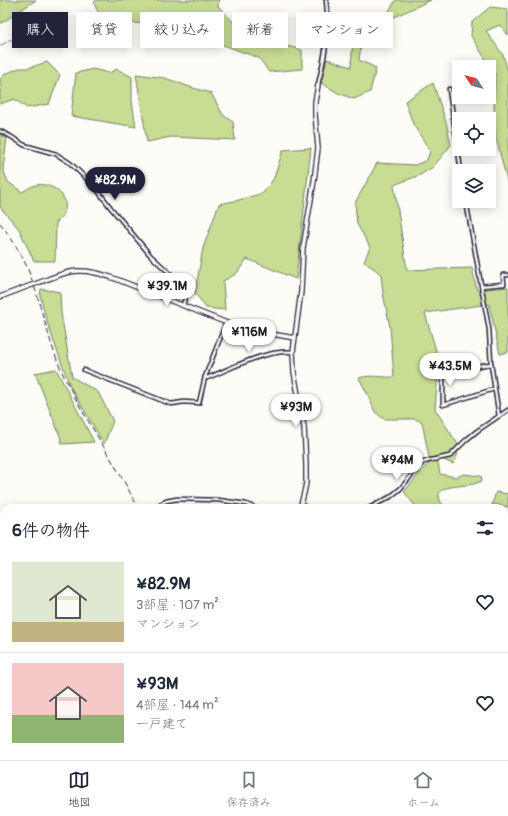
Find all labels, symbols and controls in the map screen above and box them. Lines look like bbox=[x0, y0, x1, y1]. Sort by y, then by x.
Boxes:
chip: 購入 bbox=[12, 12, 68, 48]
chip: 賃貸 bbox=[76, 12, 132, 48]
chip: 絞り込み bbox=[140, 12, 224, 48]
chip: 新着 bbox=[232, 12, 288, 48]
chip: マンション bbox=[296, 12, 393, 48]
north arrow bbox=[452, 60, 496, 104]
map controls bbox=[452, 60, 496, 208]
button: locate bbox=[452, 112, 496, 156]
button: layers bbox=[452, 164, 496, 208]
pin: ¥82.9M bbox=[82, 167, 148, 201]
text: ¥82.9M bbox=[94, 172, 136, 188]
pin: ¥39.1M bbox=[134, 273, 200, 307]
text: ¥39.1M bbox=[147, 278, 187, 294]
pin: ¥116M bbox=[221, 319, 277, 353]
text: ¥116M bbox=[231, 324, 267, 340]
pin: ¥43.5M bbox=[417, 353, 483, 387]
text: ¥43.5M bbox=[428, 358, 472, 374]
pin: ¥93M bbox=[272, 394, 320, 428]
text: ¥93M bbox=[280, 399, 312, 415]
pin: ¥94M bbox=[373, 447, 421, 481]
text: ¥94M bbox=[381, 452, 413, 468]
icon: filters bbox=[474, 517, 496, 539]
text: 6件の物件 bbox=[12, 520, 90, 541]
text: ¥82.9M bbox=[136, 573, 191, 594]
icon: home bbox=[44, 578, 92, 626]
icon: heart bbox=[474, 591, 496, 613]
text: 3部屋 · 107 m² bbox=[136, 597, 219, 613]
text: マンション bbox=[136, 616, 200, 632]
text: ¥93M bbox=[136, 673, 178, 694]
icon: home bbox=[44, 679, 92, 727]
icon: heart bbox=[474, 692, 496, 714]
text: 4部屋 · 144 m² bbox=[136, 697, 218, 713]
text: 一戸建て bbox=[136, 716, 188, 732]
tab: 地図 bbox=[68, 769, 90, 809]
tab: 保存済み bbox=[227, 769, 271, 809]
tab: ホーム bbox=[407, 769, 440, 809]

